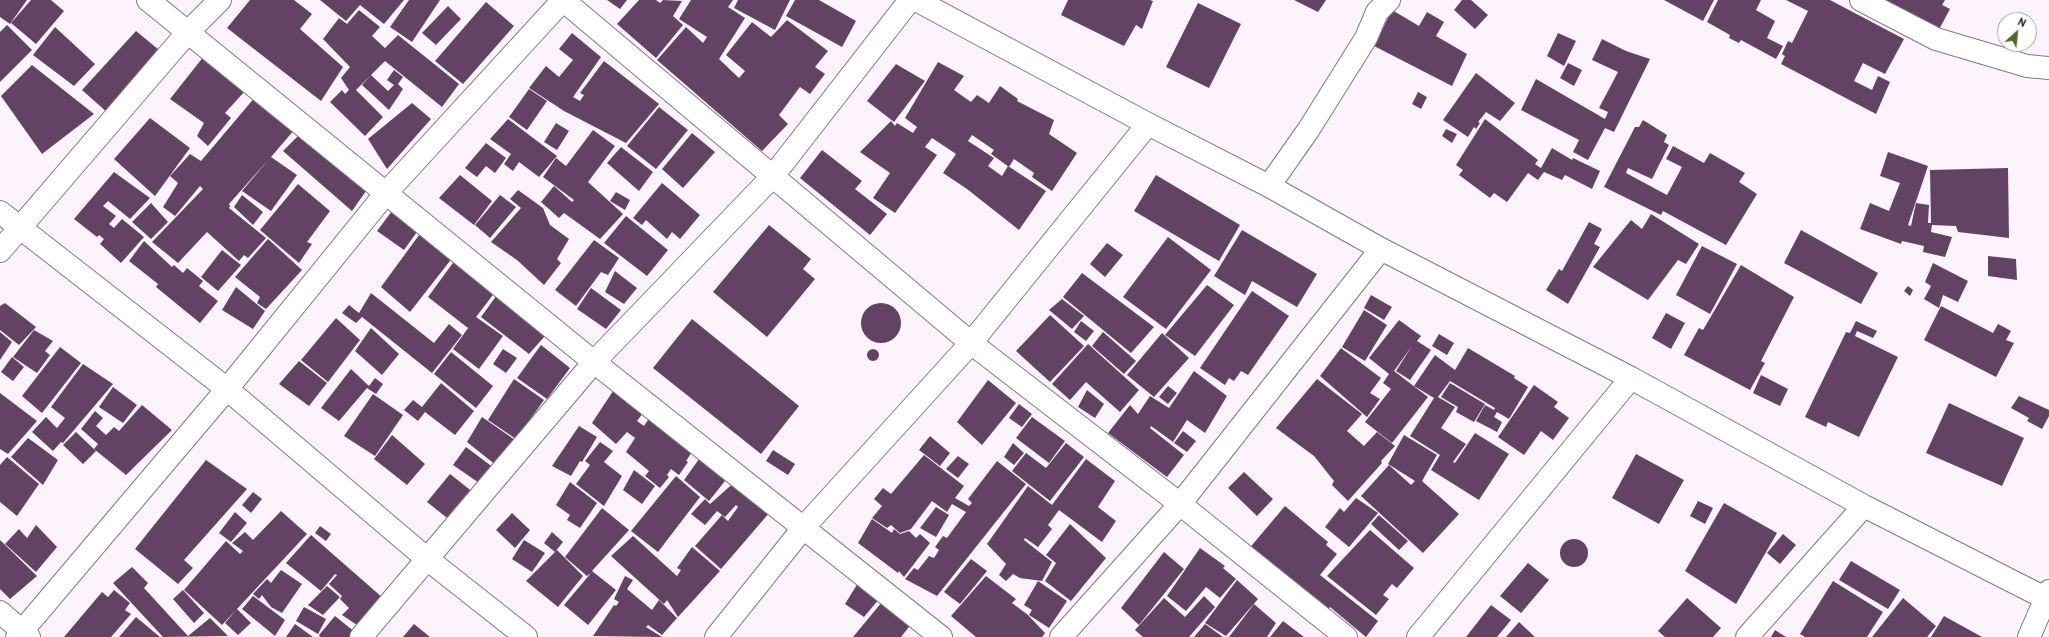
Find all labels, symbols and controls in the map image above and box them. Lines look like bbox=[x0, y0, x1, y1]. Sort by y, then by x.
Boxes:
north arrow bbox=[1997, 12, 2037, 52]
text: N bbox=[2016, 14, 2028, 30]

